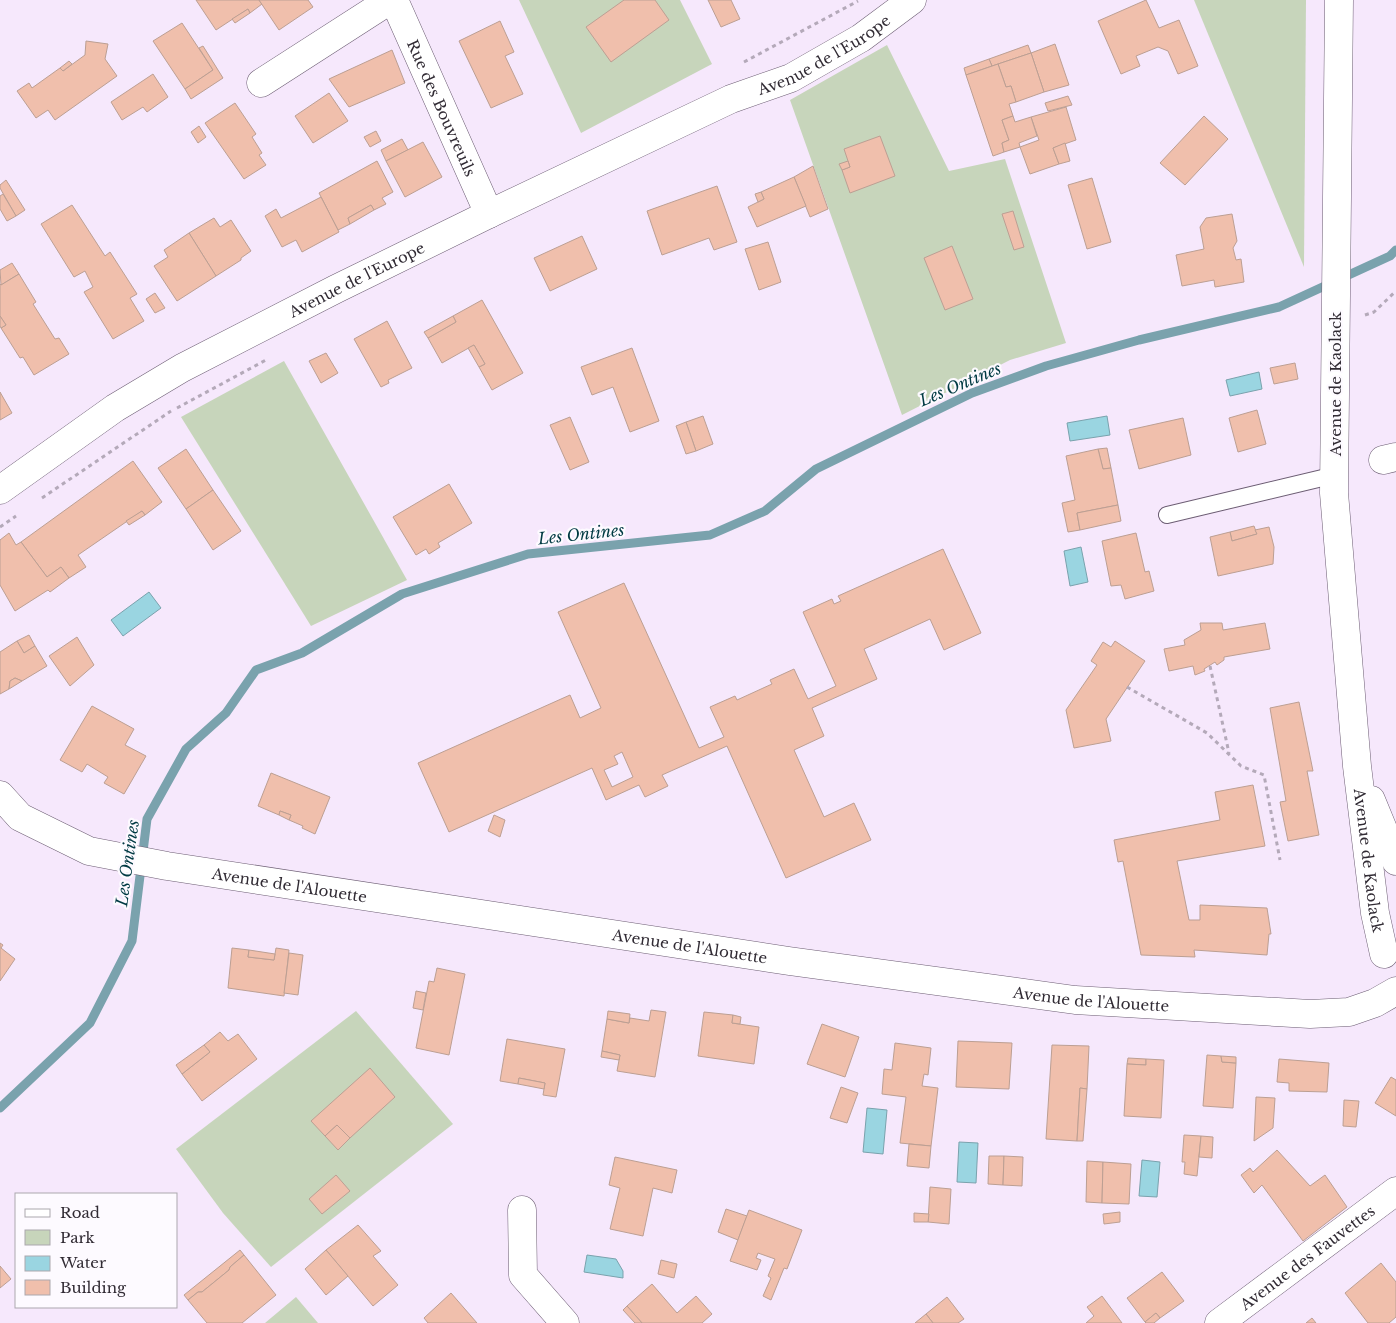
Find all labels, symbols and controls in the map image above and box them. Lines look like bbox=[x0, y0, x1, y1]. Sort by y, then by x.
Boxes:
street label: Avenue de l'Europe bbox=[754, 10, 894, 99]
street label: Rue des Bouvreuils bbox=[403, 36, 481, 179]
street label: Avenue de l'Europe bbox=[285, 238, 428, 322]
street label: Avenue de Kaolack bbox=[1326, 311, 1345, 457]
water label: Les Ontines bbox=[915, 358, 1004, 411]
water label: Les Ontines bbox=[536, 520, 625, 549]
street label: Avenue de Kaolack bbox=[1350, 786, 1389, 935]
water label: Les Ontines bbox=[111, 819, 143, 908]
street label: Avenue de l'Alouette bbox=[210, 863, 368, 906]
street label: Avenue de l'Alouette bbox=[610, 924, 769, 967]
street label: Avenue de l'Alouette bbox=[1011, 982, 1170, 1015]
legend bbox=[15, 1193, 178, 1308]
street label: Avenue des Fauvettes bbox=[1235, 1201, 1379, 1314]
text: Road bbox=[60, 1203, 100, 1222]
text: Park bbox=[60, 1228, 96, 1247]
text: Water bbox=[59, 1253, 107, 1272]
text: Building bbox=[60, 1278, 127, 1297]

